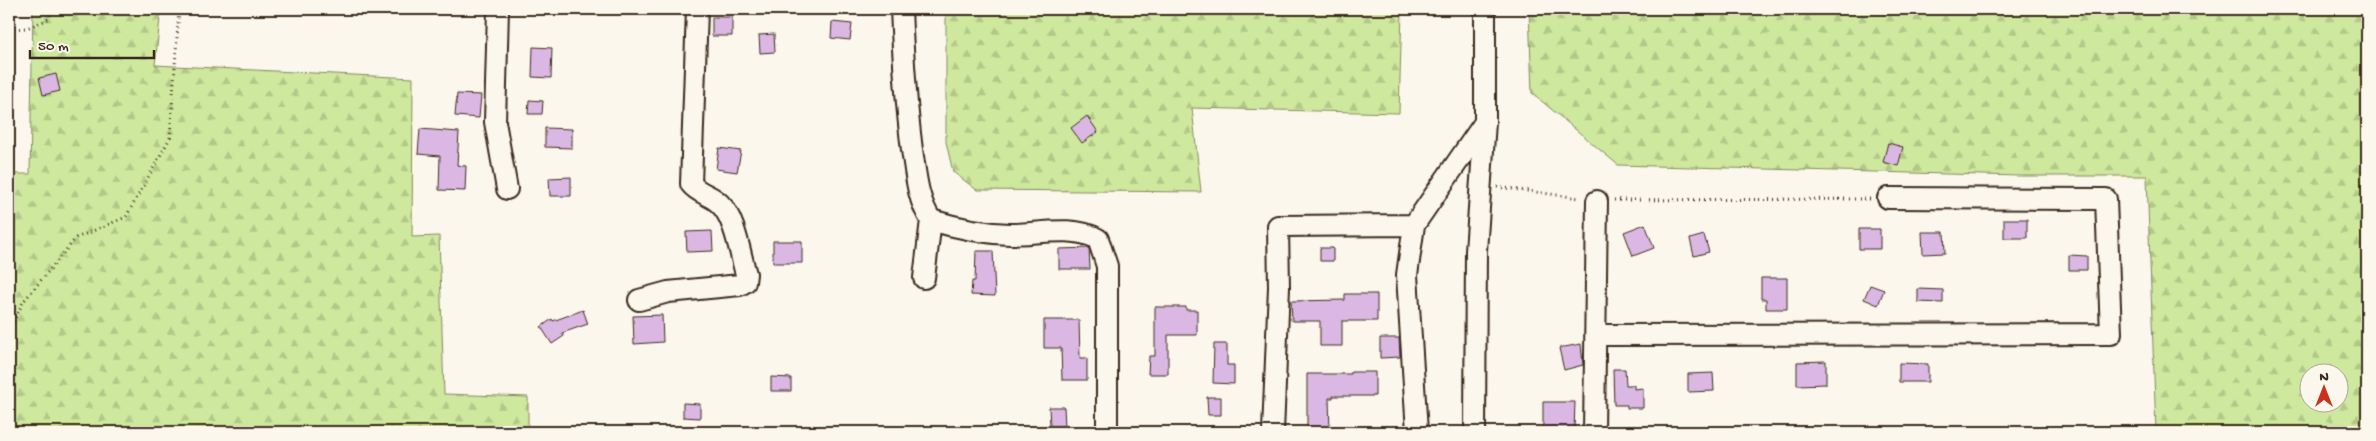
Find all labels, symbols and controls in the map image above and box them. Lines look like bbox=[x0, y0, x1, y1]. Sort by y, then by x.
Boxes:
scale bar bbox=[30, 28, 154, 60]
text: 50 m bbox=[38, 38, 69, 56]
north arrow bbox=[2298, 364, 2348, 414]
text: N bbox=[2319, 369, 2329, 386]

